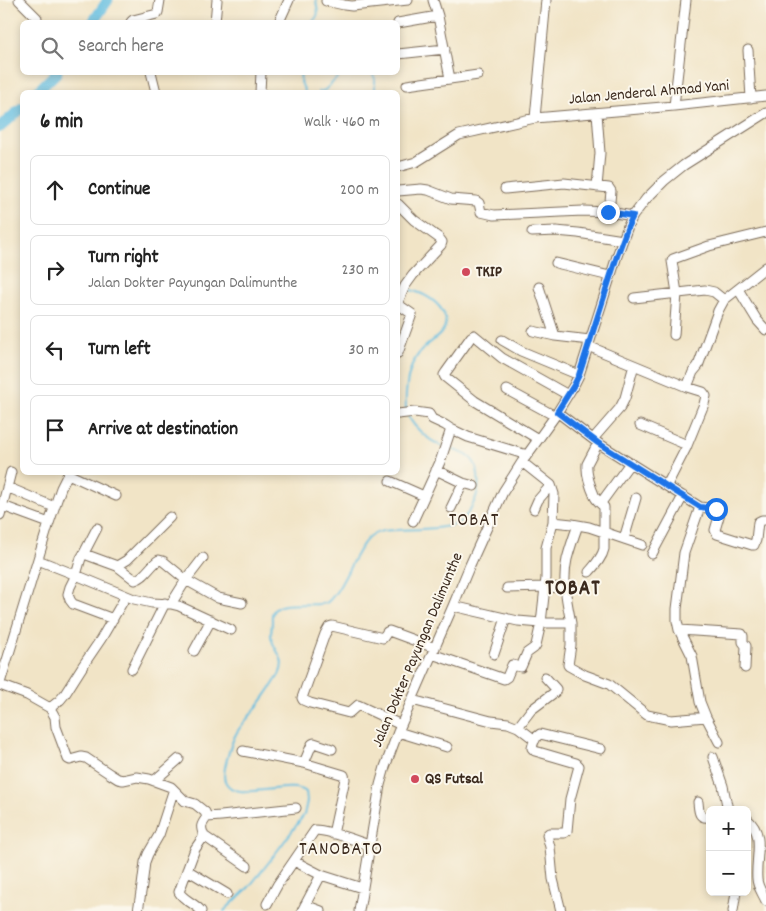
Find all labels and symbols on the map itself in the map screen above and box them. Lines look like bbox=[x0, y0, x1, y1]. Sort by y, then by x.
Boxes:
street label: Jalan Jenderal Ahmad Yani bbox=[568, 75, 730, 111]
route end bbox=[597, 201, 620, 224]
place label: TKIP bbox=[476, 261, 503, 284]
marker: TKIP bbox=[460, 266, 472, 278]
route start bbox=[705, 498, 728, 521]
district label: TOBAT bbox=[449, 508, 499, 535]
street label: Jalan Dokter Payungan Dalimunthe bbox=[367, 549, 469, 751]
district label: TOBAT bbox=[545, 575, 601, 605]
place label: QS Futsal bbox=[425, 768, 483, 791]
marker: QS Futsal bbox=[409, 773, 421, 785]
district label: TANOBATO bbox=[299, 837, 383, 864]

